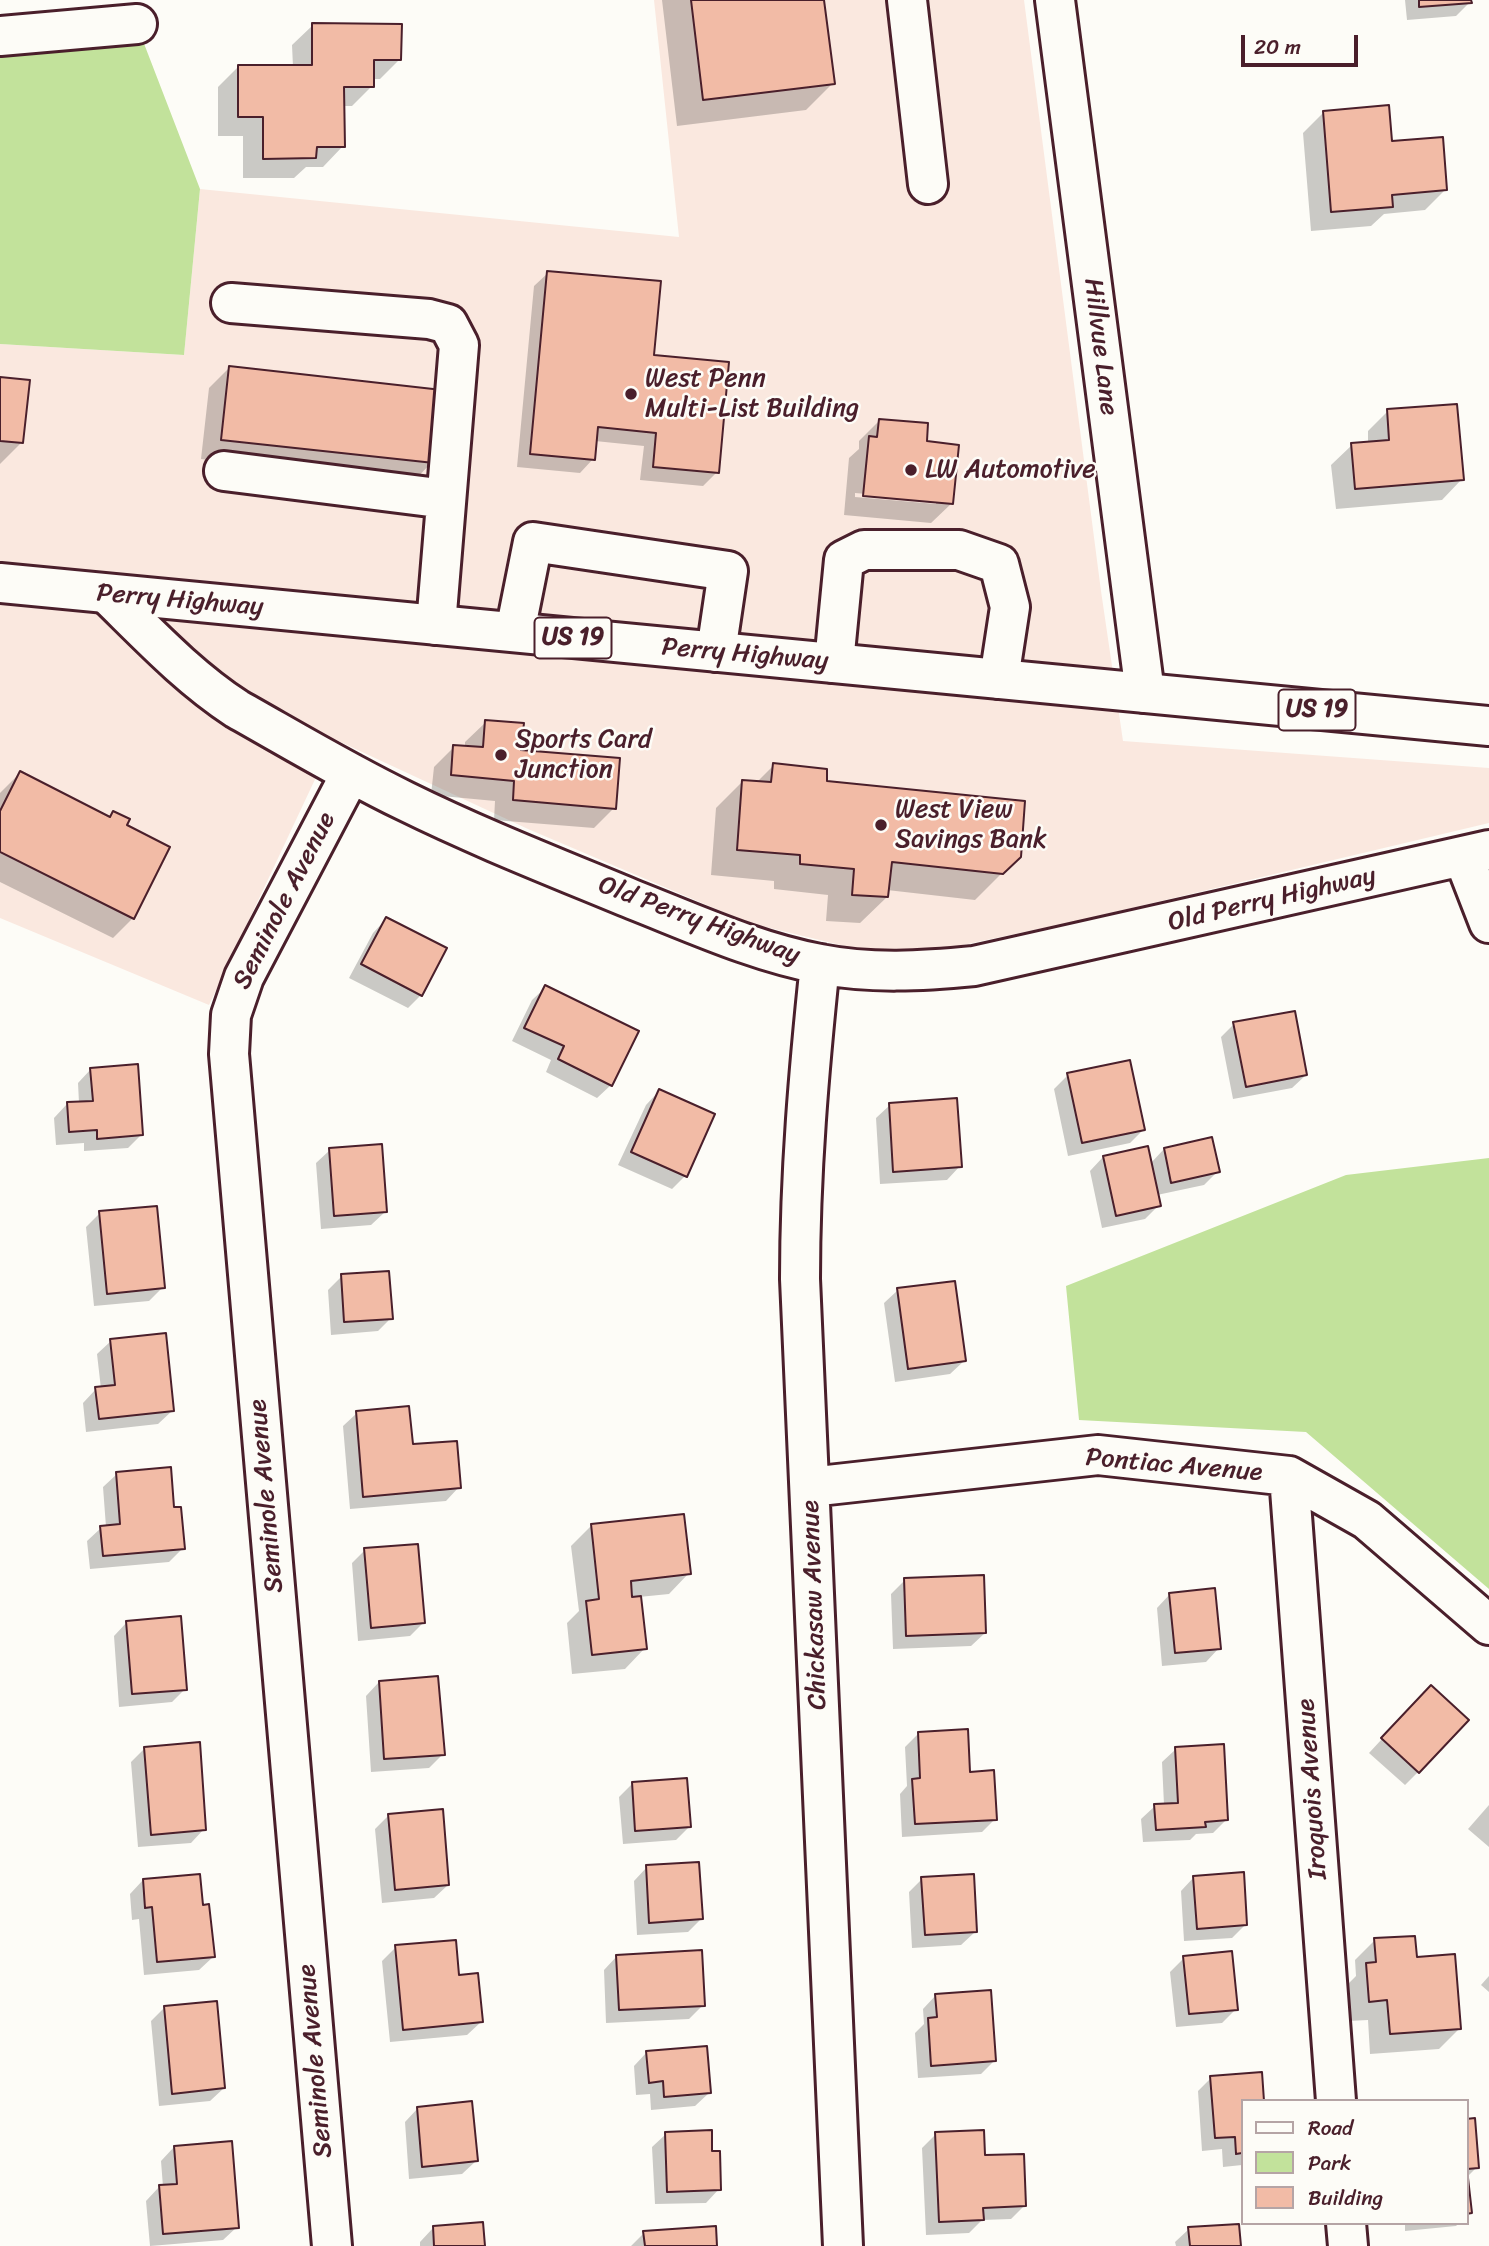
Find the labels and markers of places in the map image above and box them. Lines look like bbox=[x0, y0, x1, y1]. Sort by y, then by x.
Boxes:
place label: West Penn Multi-List Building bbox=[645, 363, 859, 424]
marker: West Penn Multi-List Building bbox=[623, 386, 639, 402]
place label: LW Automotive bbox=[925, 454, 1096, 486]
marker: LW Automotive bbox=[903, 462, 919, 478]
place label: Sports Card Junction bbox=[515, 724, 652, 786]
marker: Sports Card Junction bbox=[493, 747, 509, 763]
place label: West View Savings Bank bbox=[895, 794, 1047, 856]
marker: West View Savings Bank bbox=[873, 817, 889, 833]

